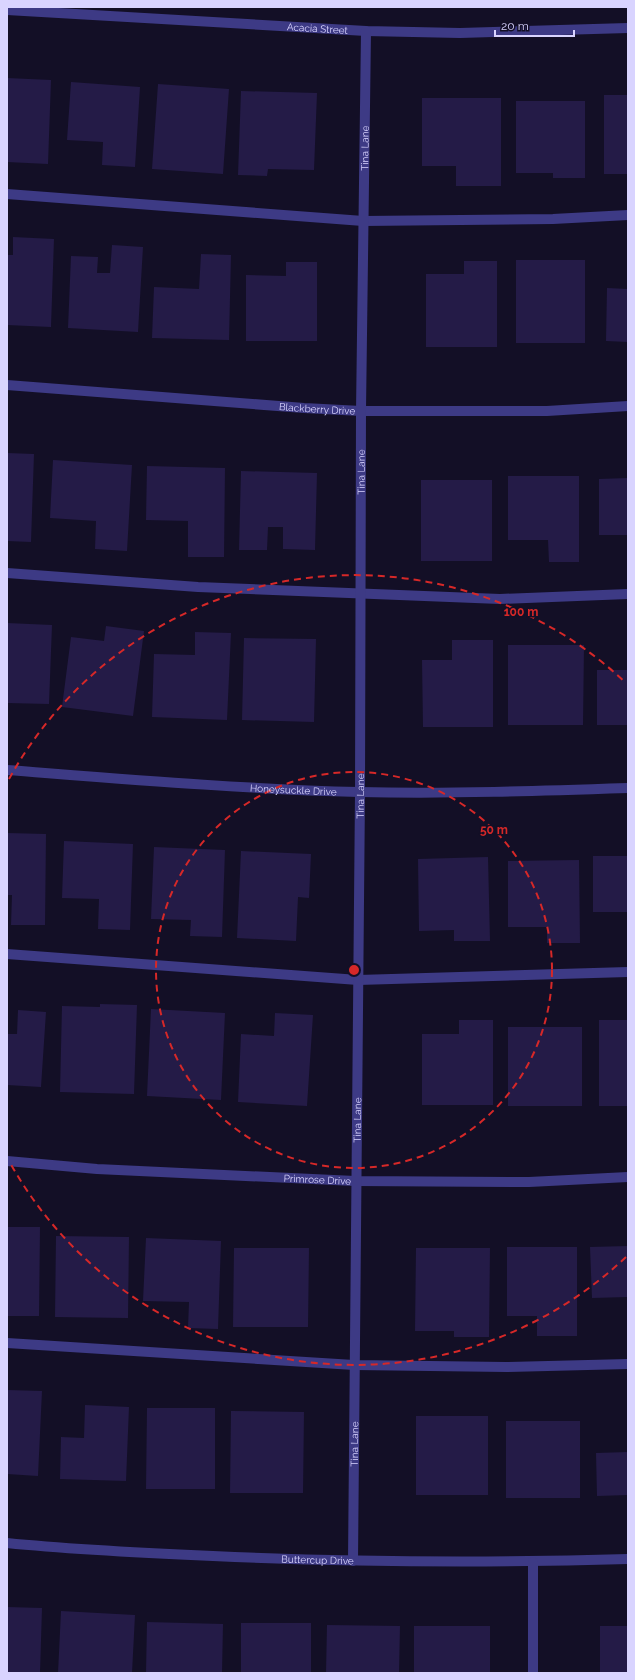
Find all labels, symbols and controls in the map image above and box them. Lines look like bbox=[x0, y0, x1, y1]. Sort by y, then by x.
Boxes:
scale bar bbox=[495, 12, 574, 38]
text: 20 m bbox=[501, 19, 529, 33]
street label: Acacia Street bbox=[287, 21, 349, 35]
street label: Tina Lane bbox=[359, 125, 370, 171]
street label: Blackberry Drive bbox=[279, 401, 356, 416]
street label: Tina Lane bbox=[355, 449, 366, 495]
text: 100 m bbox=[504, 605, 538, 619]
street label: Tina Lane bbox=[354, 773, 366, 819]
street label: Honeysuckle Drive bbox=[250, 782, 337, 797]
text: 50 m bbox=[480, 823, 508, 837]
centre of rings bbox=[347, 963, 361, 977]
street label: Tina Lane bbox=[351, 1097, 363, 1143]
street label: Primrose Drive bbox=[283, 1172, 352, 1186]
street label: Tina Lane bbox=[348, 1421, 360, 1467]
street label: Buttercup Drive bbox=[281, 1553, 354, 1566]

